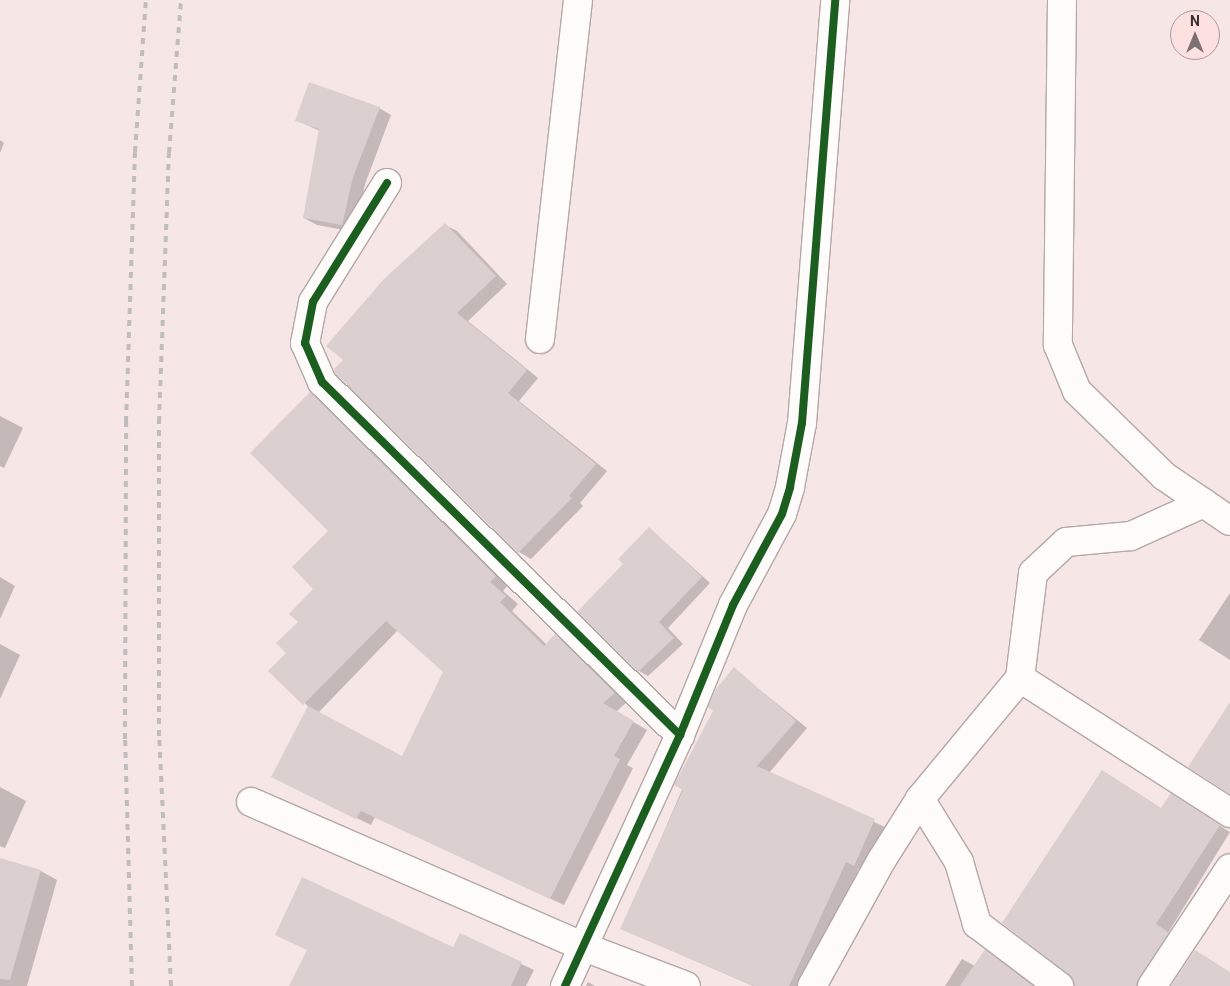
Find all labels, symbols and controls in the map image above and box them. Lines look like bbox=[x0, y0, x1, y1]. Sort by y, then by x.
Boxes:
north arrow bbox=[1170, 10, 1220, 60]
text: N bbox=[1190, 13, 1200, 29]

